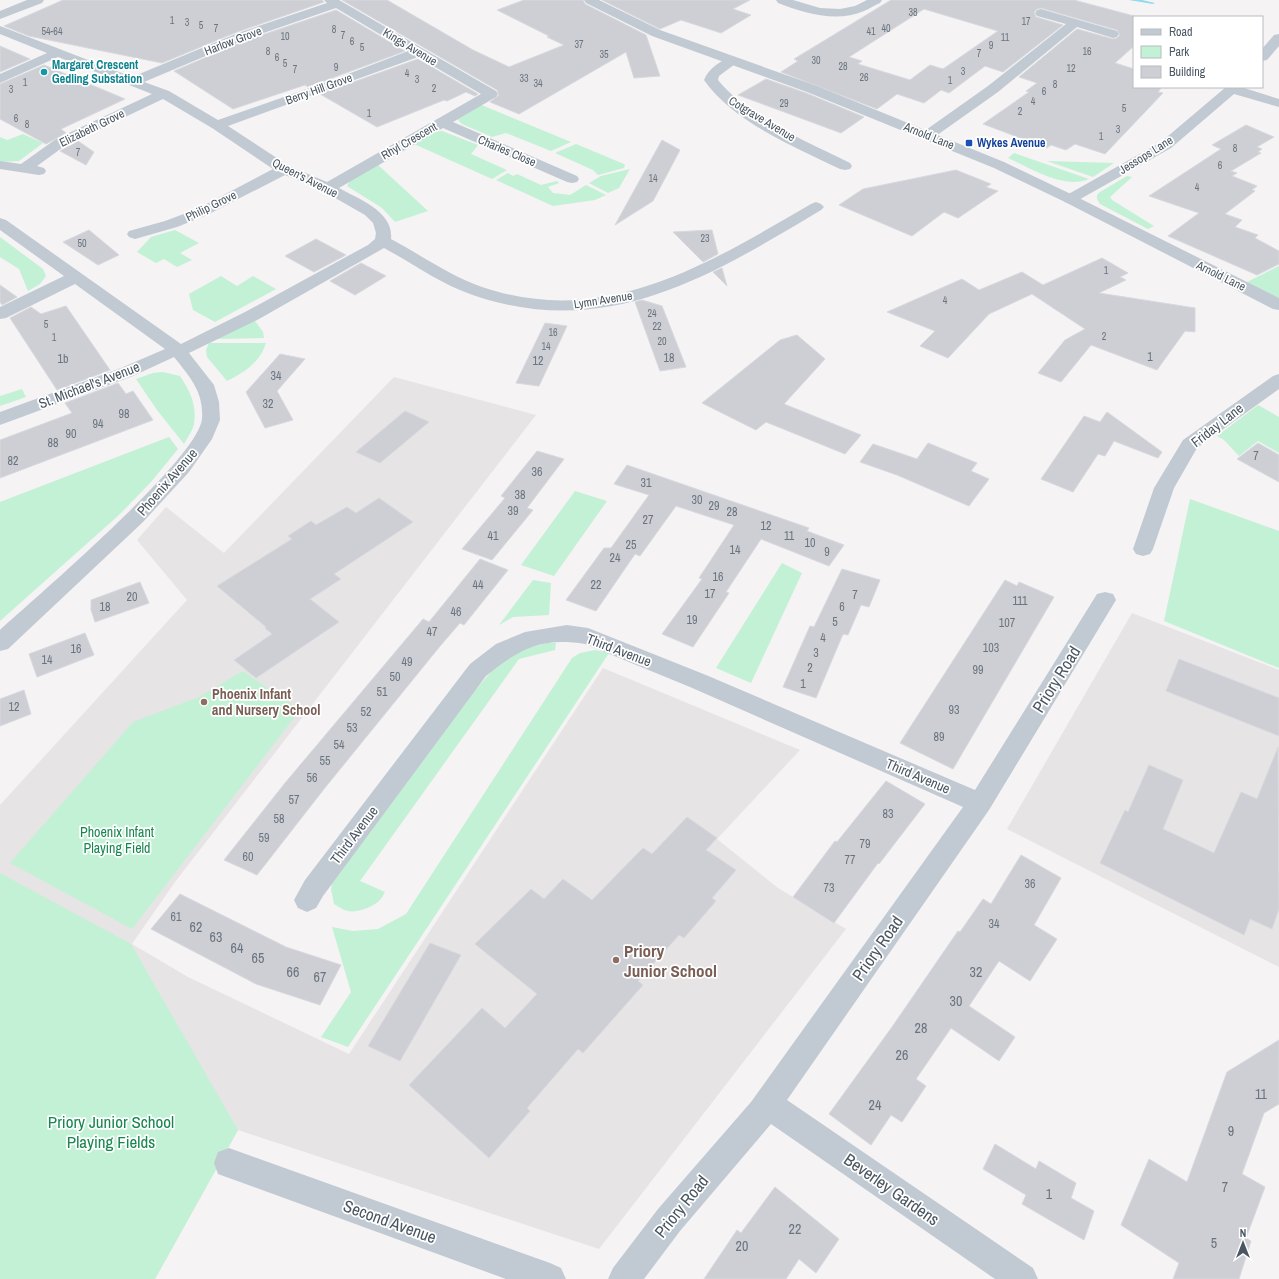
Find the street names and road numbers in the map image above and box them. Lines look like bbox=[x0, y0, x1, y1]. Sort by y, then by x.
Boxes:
street label: Harlow Grove bbox=[202, 23, 264, 59]
street label: Kings Avenue bbox=[380, 25, 440, 69]
street label: Berry Hill Grove bbox=[283, 70, 355, 108]
street label: Cotgrave Avenue bbox=[726, 93, 798, 145]
street label: Elizabeth Grove bbox=[57, 105, 127, 151]
street label: Rhyl Crescent bbox=[378, 118, 440, 163]
street label: Arnold Lane bbox=[900, 118, 957, 153]
street label: Charles Close bbox=[475, 132, 539, 170]
street label: Jessops Lane bbox=[1116, 132, 1176, 178]
street label: Queen's Avenue bbox=[269, 155, 341, 201]
street label: Philip Grove bbox=[183, 187, 239, 225]
street label: Arnold Lane bbox=[1193, 257, 1248, 295]
street label: Lymn Avenue bbox=[573, 287, 633, 313]
street label: St. Michael's Avenue bbox=[36, 357, 142, 413]
street label: Friday Lane bbox=[1187, 399, 1247, 451]
street label: Phoenix Avenue bbox=[133, 445, 201, 519]
street label: Third Avenue bbox=[584, 629, 654, 671]
street label: Priory Road bbox=[1027, 641, 1085, 717]
street label: Third Avenue bbox=[883, 754, 953, 798]
street label: Third Avenue bbox=[326, 802, 382, 868]
street label: Priory Road bbox=[846, 911, 908, 985]
street label: Beverley Gardens bbox=[840, 1148, 944, 1230]
street label: Priory Road bbox=[649, 1170, 713, 1242]
street label: Second Avenue bbox=[340, 1194, 440, 1249]

